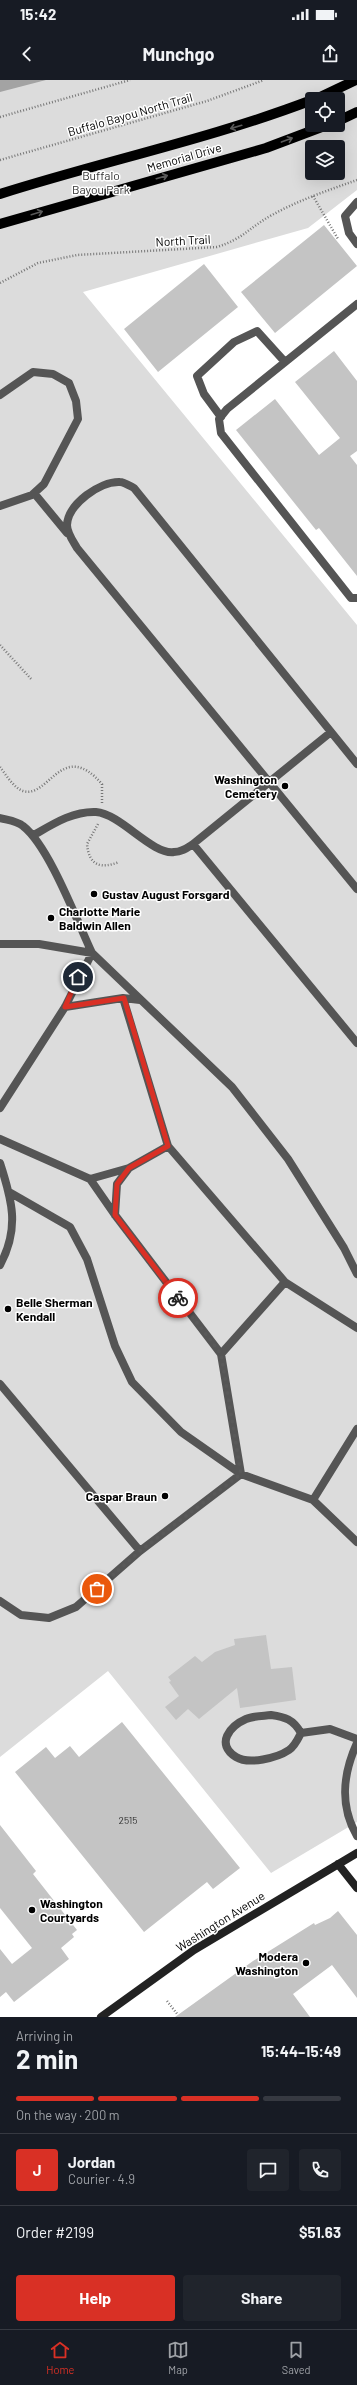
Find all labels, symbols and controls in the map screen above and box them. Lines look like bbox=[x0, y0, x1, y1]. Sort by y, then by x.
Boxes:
text: 15:42 bbox=[20, 5, 56, 23]
icon: back bbox=[16, 43, 38, 65]
text: Munchgo bbox=[142, 43, 215, 65]
icon: share bbox=[319, 43, 341, 65]
street label: Buffalo Bayou North Trail bbox=[66, 89, 194, 139]
map controls bbox=[305, 92, 345, 180]
button: locate bbox=[305, 92, 345, 132]
one-way arrow bbox=[229, 124, 242, 131]
one-way arrow bbox=[280, 135, 292, 143]
street label: Memorial Drive bbox=[145, 140, 223, 174]
button: layers bbox=[305, 140, 345, 180]
park label: Buffalo Bayou Park bbox=[72, 168, 130, 196]
one-way arrow bbox=[155, 173, 168, 180]
one-way arrow bbox=[31, 209, 44, 216]
street label: North Trail bbox=[155, 232, 211, 248]
place label: Washington Cemetery bbox=[214, 772, 277, 800]
marker: Washington Cemetery bbox=[280, 781, 290, 791]
place label: Gustav August Forsgard bbox=[102, 887, 230, 901]
marker: Gustav August Forsgard bbox=[89, 889, 99, 899]
place label: Charlotte Marie Baldwin Allen bbox=[59, 904, 141, 932]
marker: Charlotte Marie Baldwin Allen bbox=[46, 913, 56, 923]
pin bbox=[61, 960, 95, 994]
icon: home bbox=[67, 966, 89, 988]
courier bbox=[158, 1278, 198, 1318]
icon: bike bbox=[167, 1287, 189, 1309]
place label: Belle Sherman Kendall bbox=[16, 1295, 93, 1323]
marker: Belle Sherman Kendall bbox=[3, 1304, 13, 1314]
place label: Caspar Braun bbox=[86, 1489, 157, 1503]
marker: Caspar Braun bbox=[160, 1491, 170, 1501]
pin bbox=[80, 1572, 114, 1606]
icon: bag bbox=[86, 1578, 108, 1600]
house number: 2515 bbox=[119, 1814, 137, 1826]
street label: Washington Avenue bbox=[173, 1888, 267, 1954]
place label: Washington Courtyards bbox=[40, 1896, 103, 1924]
marker: Washington Courtyards bbox=[27, 1905, 37, 1915]
place label: Modera Washington bbox=[235, 1949, 298, 1977]
marker: Modera Washington bbox=[301, 1958, 311, 1968]
text: Arriving in bbox=[16, 2028, 73, 2044]
text: 15:44–15:49 bbox=[261, 2042, 341, 2060]
text: 2 min bbox=[16, 2043, 78, 2074]
text: On the way · 200 m bbox=[16, 2107, 120, 2123]
button: chat bbox=[247, 2149, 289, 2191]
button: phone bbox=[299, 2149, 341, 2191]
text: Jordan bbox=[68, 2153, 115, 2171]
text: J bbox=[33, 2161, 41, 2179]
text: Courier · 4.9 bbox=[68, 2171, 135, 2187]
text: Order #2199 bbox=[16, 2223, 94, 2241]
text: $51.63 bbox=[299, 2223, 341, 2241]
button: Help bbox=[16, 2275, 175, 2321]
button: Share bbox=[183, 2275, 341, 2321]
tab: Home bbox=[46, 2339, 74, 2376]
tab: Map bbox=[167, 2339, 189, 2376]
tab: Saved bbox=[282, 2339, 311, 2376]

